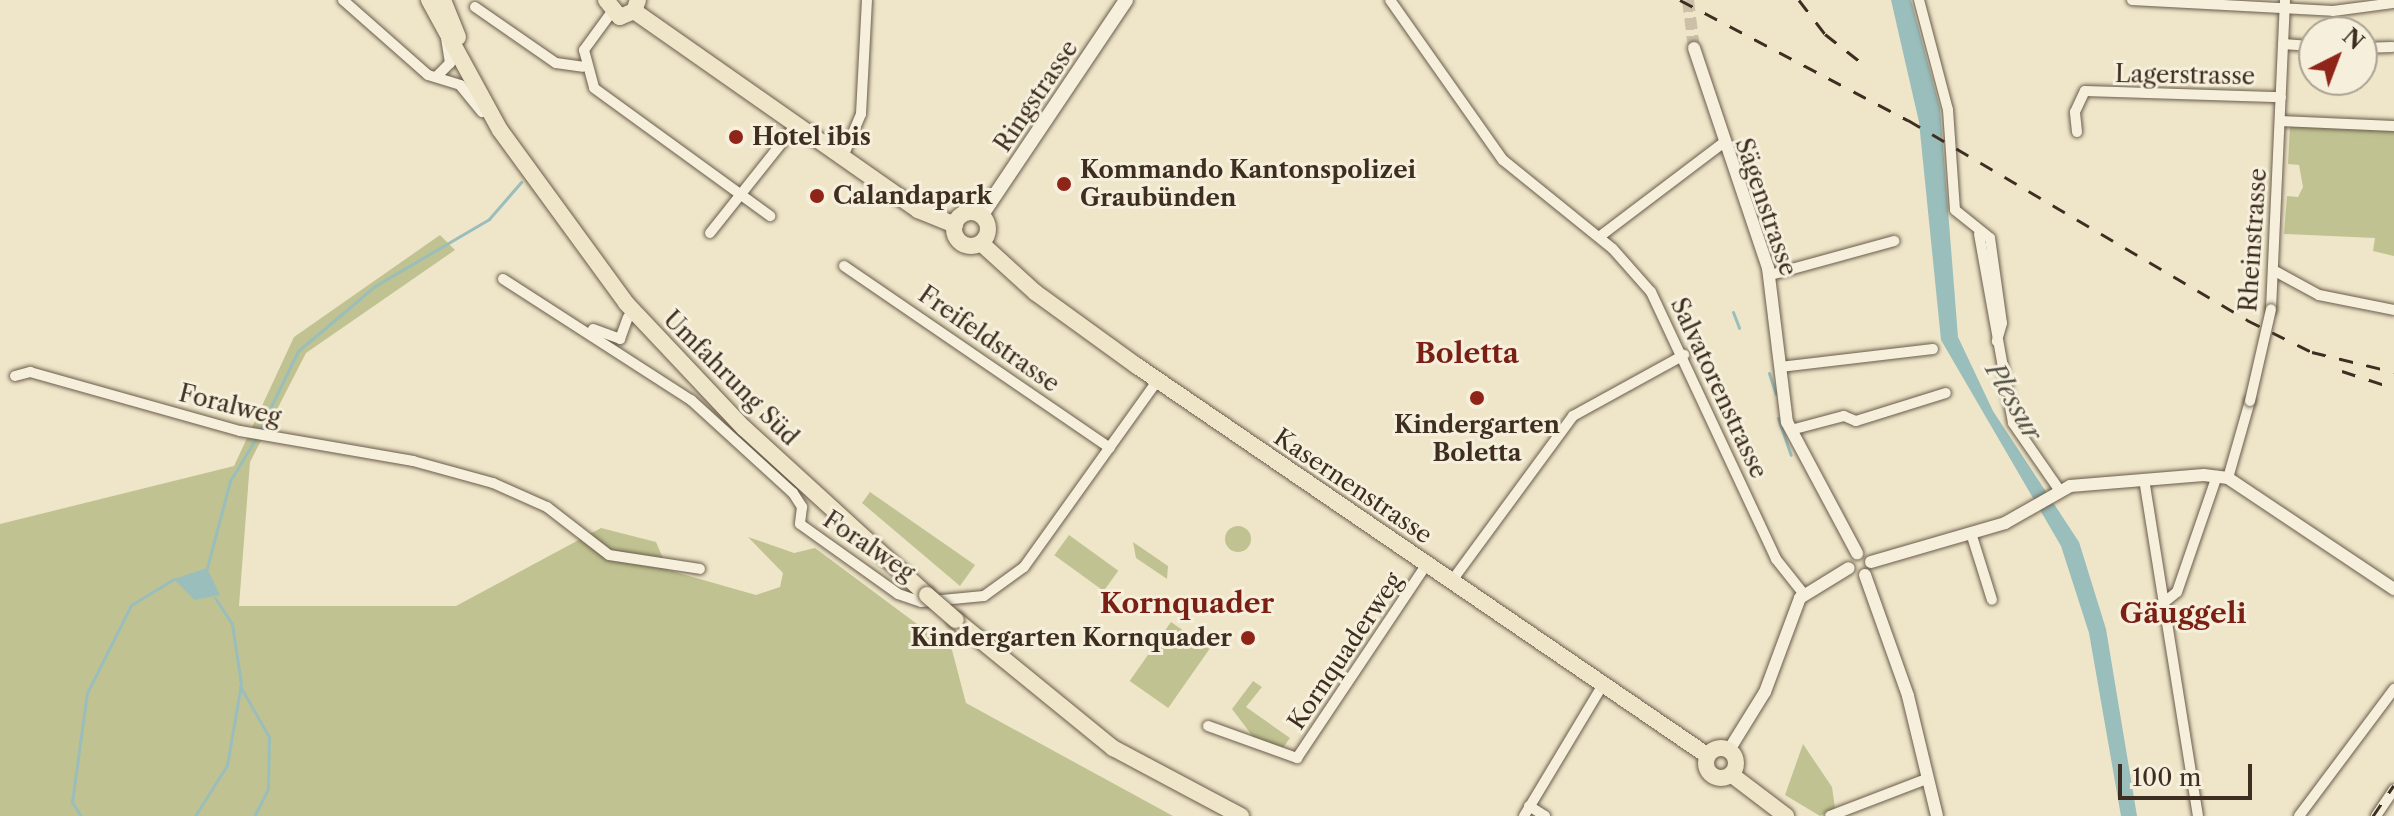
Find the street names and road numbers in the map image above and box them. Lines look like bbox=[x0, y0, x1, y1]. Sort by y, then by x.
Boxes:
street label: Ringstrasse bbox=[988, 35, 1084, 157]
street label: Lagerstrasse bbox=[2115, 59, 2255, 91]
street label: Sägenstrasse bbox=[1729, 134, 1803, 280]
street label: Rheinstrasse bbox=[2234, 167, 2272, 313]
street label: Freifeldstrasse bbox=[913, 280, 1065, 398]
street label: Salvatorenstrasse bbox=[1665, 293, 1773, 483]
street label: Umfahrung Süd bbox=[658, 305, 804, 451]
street label: Foralweg bbox=[176, 378, 284, 432]
street label: Kasernenstrasse bbox=[1268, 422, 1438, 550]
street label: Foralweg bbox=[818, 505, 920, 587]
street label: Kornquaderweg bbox=[1282, 567, 1408, 735]

